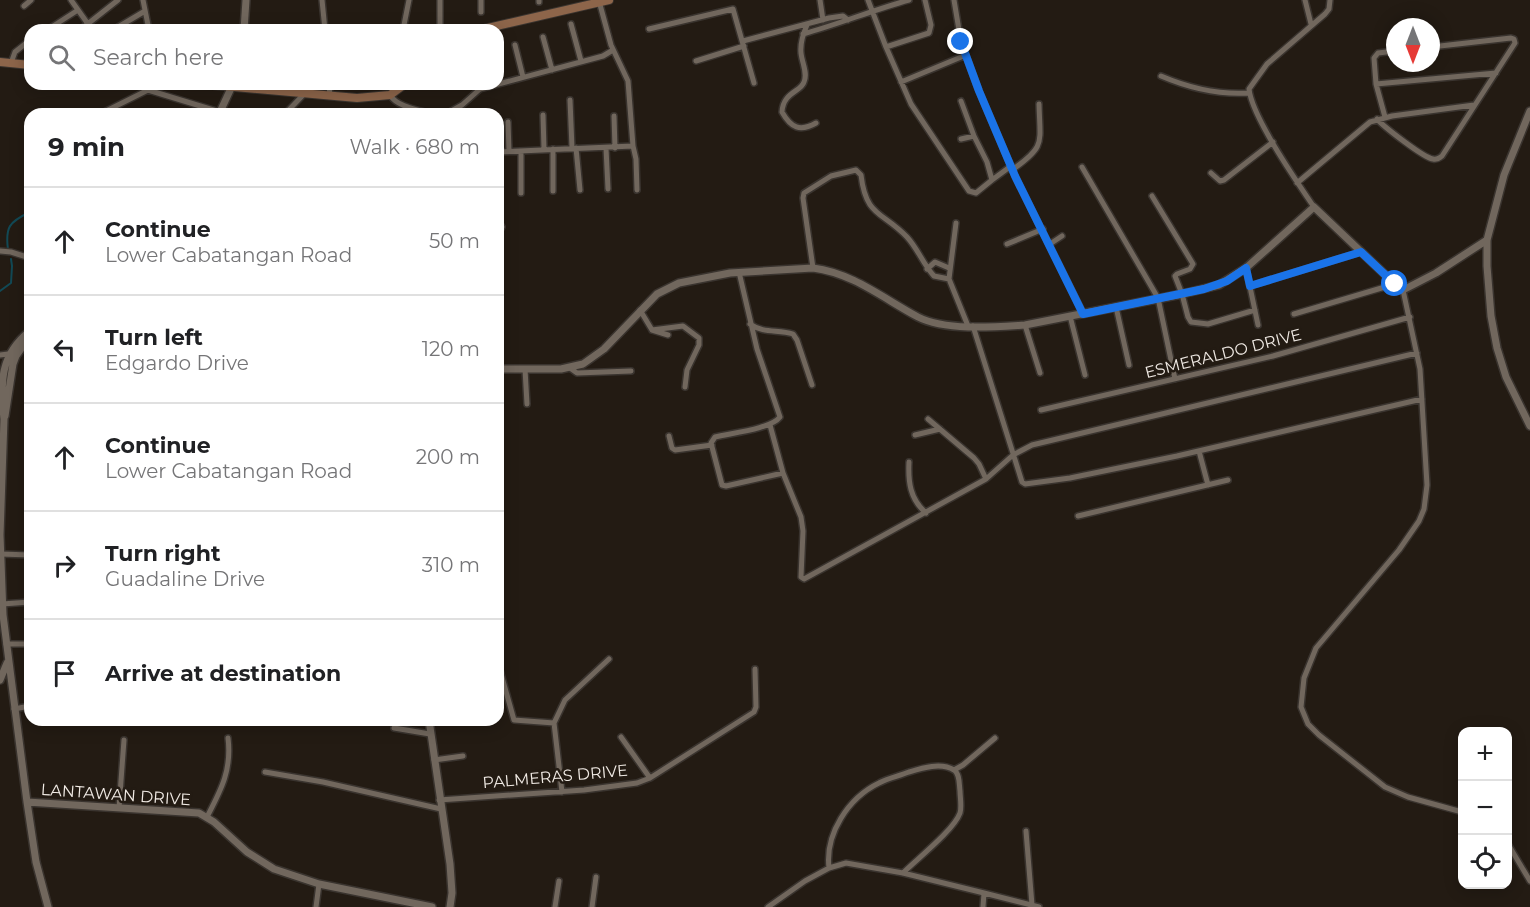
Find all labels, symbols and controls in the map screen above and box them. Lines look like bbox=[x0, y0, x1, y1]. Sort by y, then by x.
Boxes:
north arrow bbox=[1386, 18, 1440, 72]
search box bbox=[24, 24, 504, 90]
route end bbox=[947, 28, 973, 54]
icon: search bbox=[45, 41, 78, 74]
text: Search here bbox=[93, 44, 224, 71]
text: 9 min bbox=[48, 131, 125, 163]
text: Walk · 680 m bbox=[350, 135, 480, 159]
text: Continue bbox=[105, 216, 211, 243]
icon: ahead bbox=[48, 225, 81, 258]
text: 50 m bbox=[429, 229, 480, 253]
text: Lower Cabatangan Road bbox=[105, 243, 352, 267]
route start bbox=[1381, 270, 1407, 296]
text: Turn left bbox=[105, 324, 203, 351]
street label: ESMERALDO DRIVE bbox=[1143, 325, 1303, 382]
icon: left bbox=[48, 333, 81, 366]
text: 120 m bbox=[422, 337, 480, 361]
text: Edgardo Drive bbox=[105, 351, 249, 375]
text: Continue bbox=[105, 432, 211, 459]
icon: ahead bbox=[48, 441, 81, 474]
text: 200 m bbox=[416, 445, 480, 469]
text: Lower Cabatangan Road bbox=[105, 459, 352, 483]
text: Turn right bbox=[105, 540, 220, 567]
icon: right bbox=[48, 549, 81, 582]
text: 310 m bbox=[422, 553, 480, 577]
text: Guadaline Drive bbox=[105, 567, 265, 591]
icon: arrive bbox=[48, 657, 81, 690]
text: Arrive at destination bbox=[105, 660, 341, 687]
map controls bbox=[1458, 727, 1512, 889]
button: + bbox=[1458, 727, 1512, 781]
street label: PALMERAS DRIVE bbox=[482, 761, 628, 792]
street label: LANTAWAN DRIVE bbox=[40, 780, 192, 809]
button: − bbox=[1458, 781, 1512, 835]
button: locate bbox=[1458, 835, 1512, 889]

